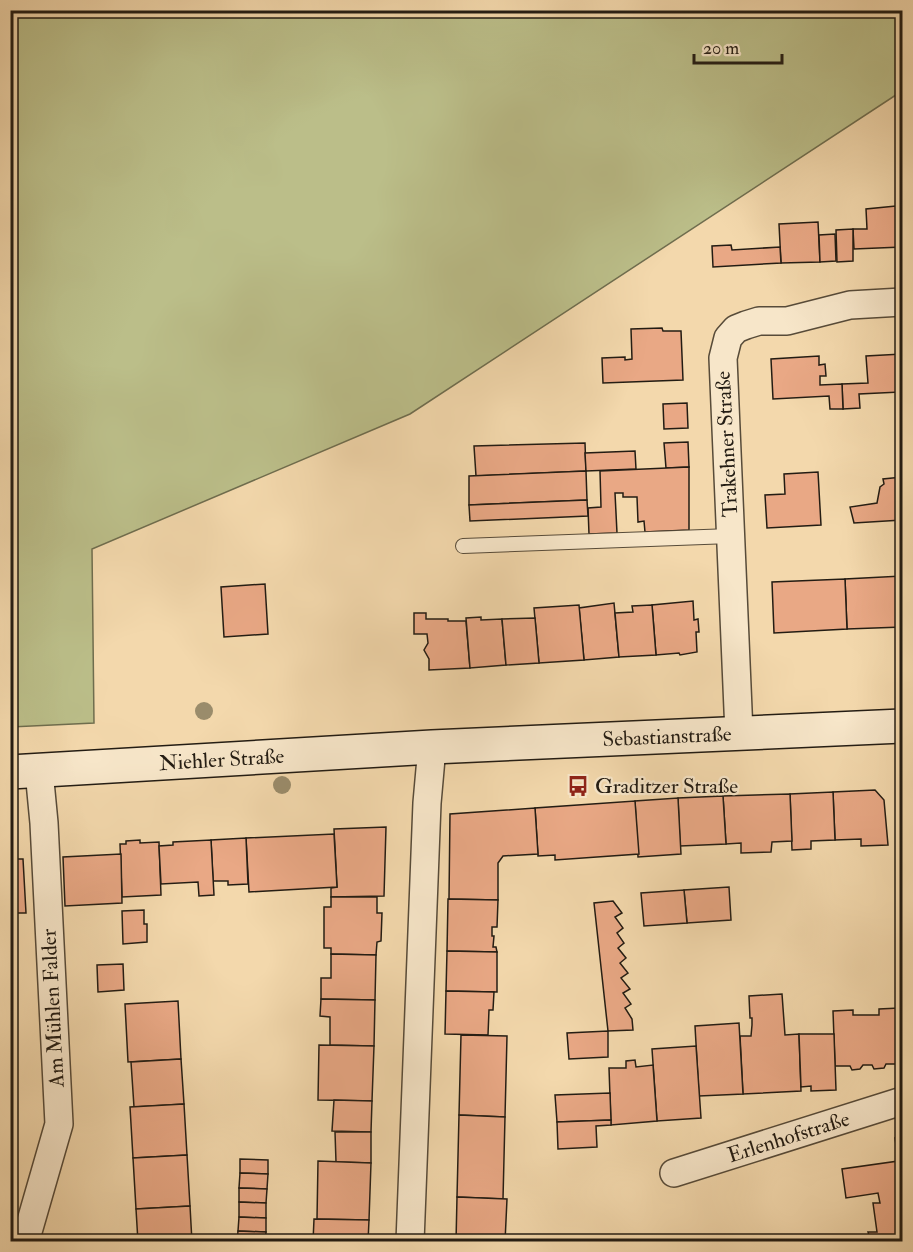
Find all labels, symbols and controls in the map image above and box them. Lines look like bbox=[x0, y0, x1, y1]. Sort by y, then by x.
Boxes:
scale bar bbox=[694, 27, 782, 65]
text: 20 m bbox=[703, 37, 739, 60]
street label: Trakehner Straße bbox=[710, 370, 744, 518]
street label: Sebastianstraße bbox=[602, 720, 732, 753]
street label: Niehler Straße bbox=[158, 742, 285, 777]
place label: Graditzer Straße bbox=[595, 773, 738, 800]
bus stop icon: Graditzer Straße bbox=[566, 774, 590, 798]
street label: Am Mühlen Falder bbox=[35, 928, 71, 1089]
street label: Erlenhofstraße bbox=[724, 1105, 853, 1169]

